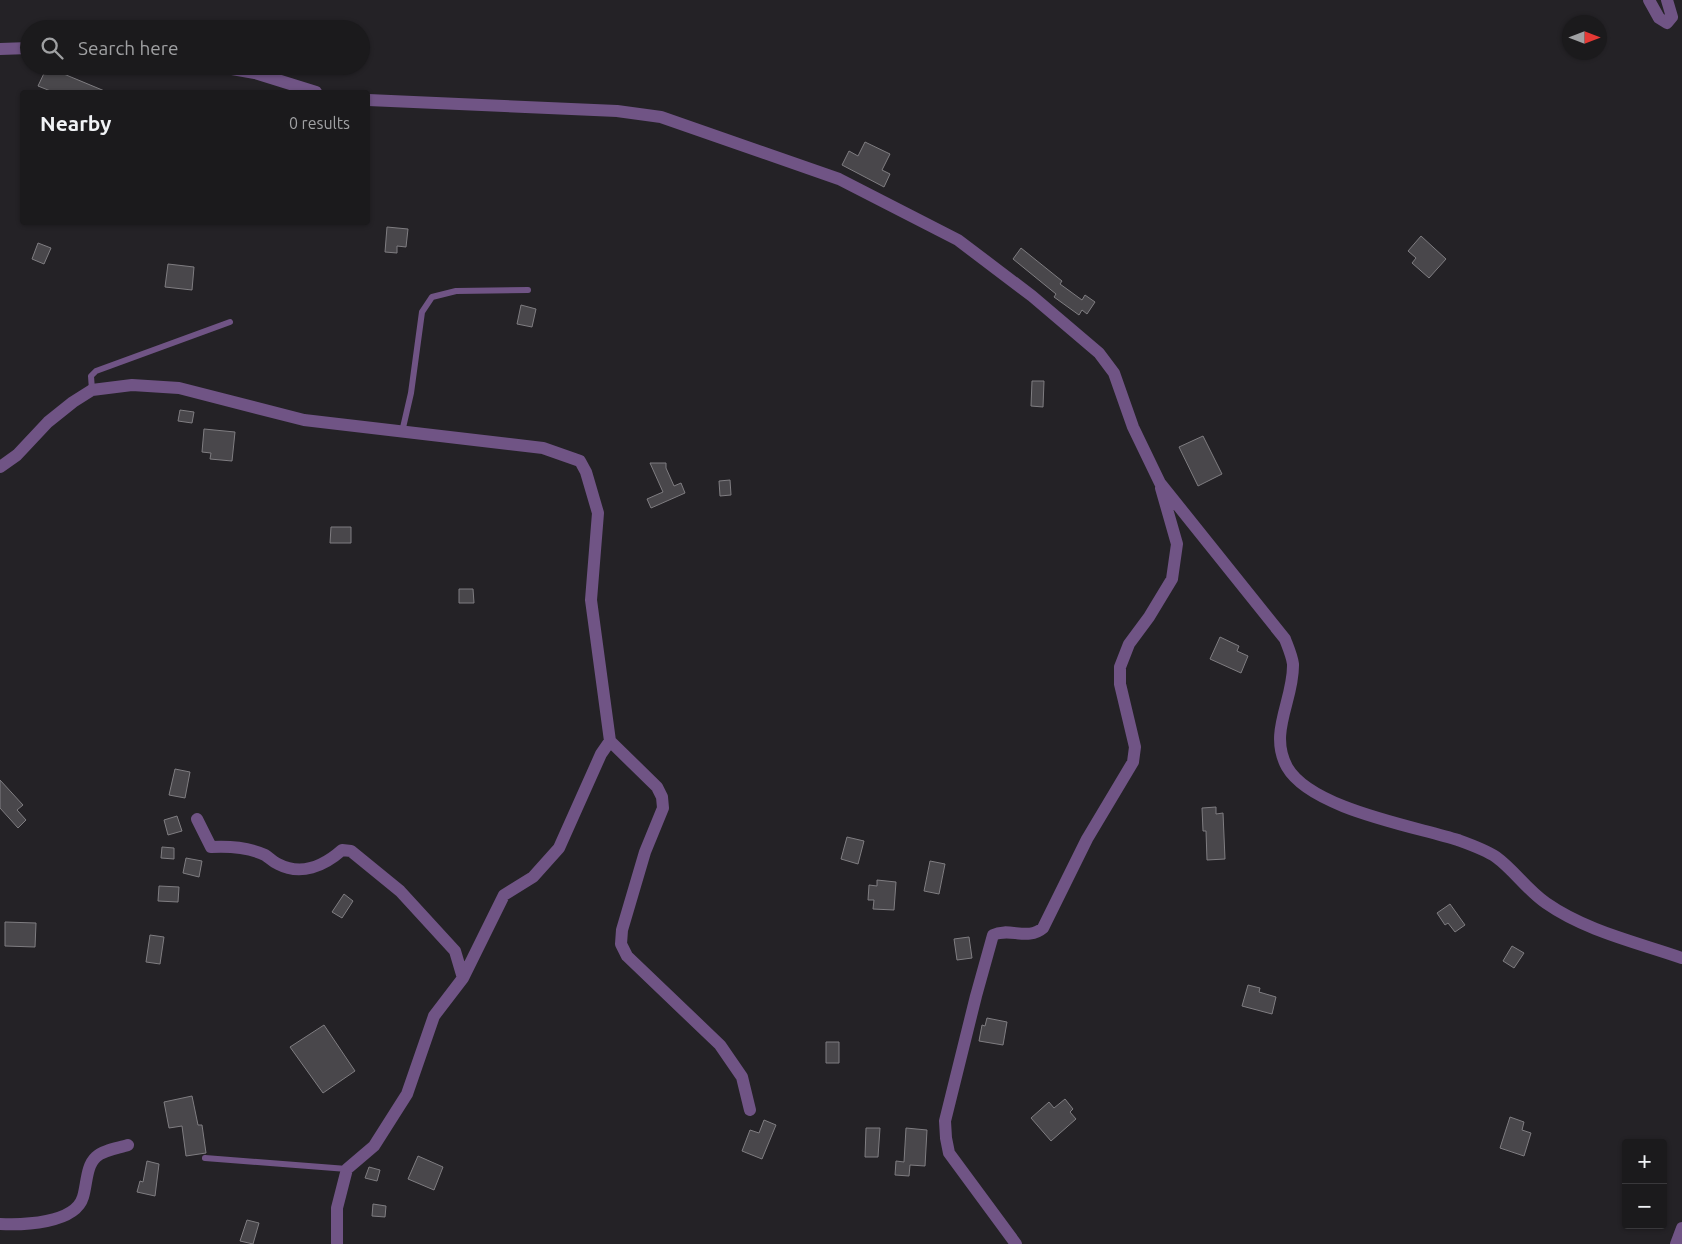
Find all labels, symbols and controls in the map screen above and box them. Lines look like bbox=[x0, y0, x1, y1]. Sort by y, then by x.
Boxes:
north arrow bbox=[1562, 15, 1607, 60]
search box bbox=[20, 20, 370, 75]
icon: search bbox=[38, 34, 66, 62]
text: Search here bbox=[78, 37, 178, 59]
text: Nearby bbox=[40, 111, 111, 135]
text: 0 results bbox=[289, 114, 350, 132]
map controls bbox=[1622, 1139, 1667, 1229]
button: + bbox=[1622, 1139, 1667, 1184]
button: − bbox=[1622, 1184, 1667, 1229]

